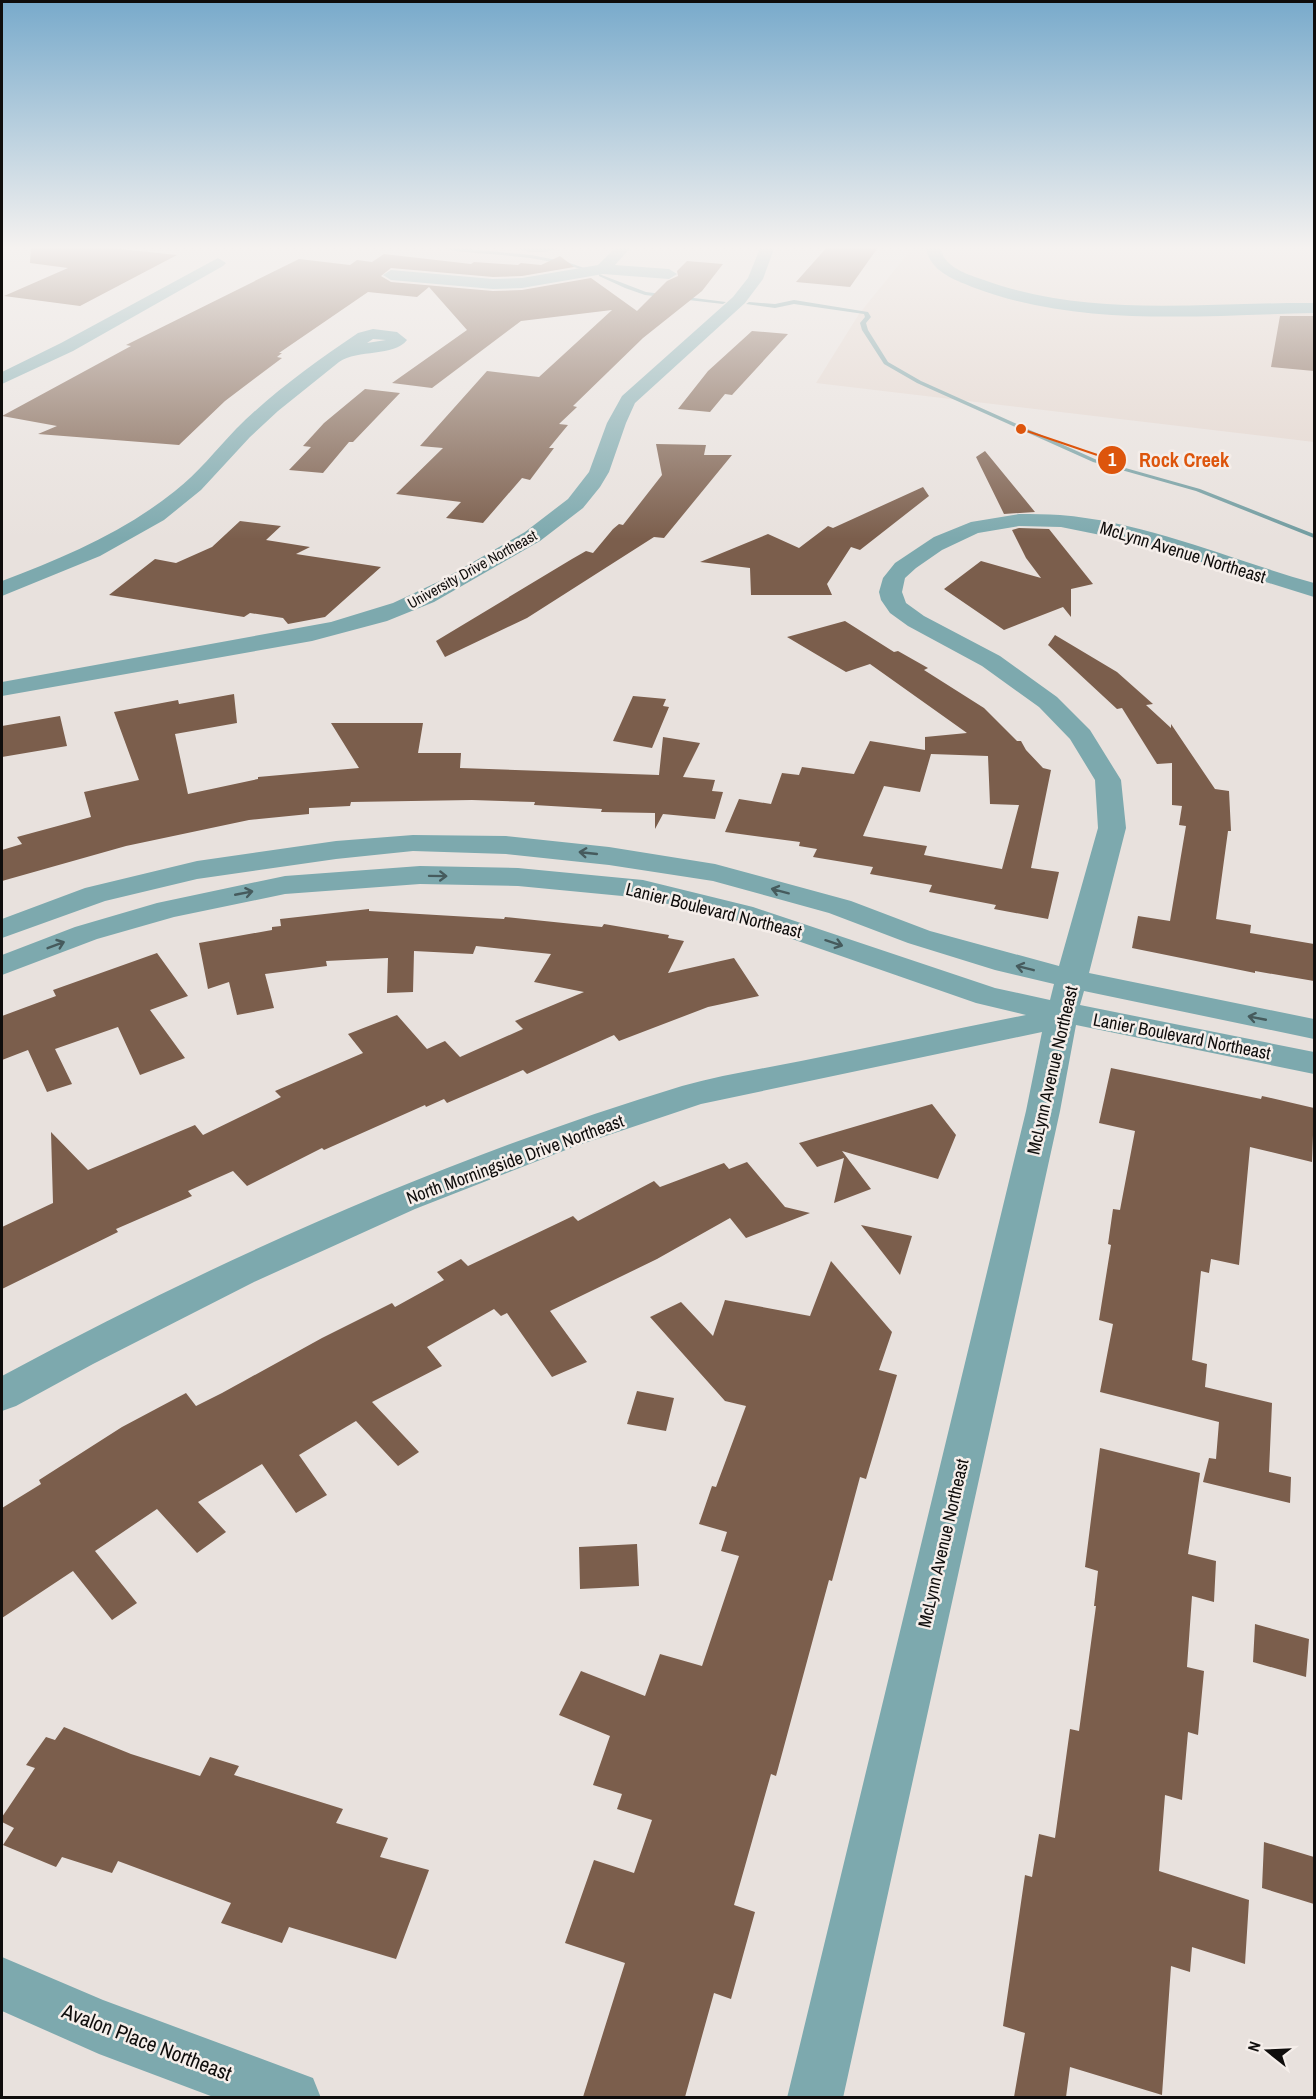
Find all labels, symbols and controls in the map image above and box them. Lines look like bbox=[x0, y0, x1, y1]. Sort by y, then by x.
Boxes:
callout: Rock Creek bbox=[1097, 441, 1241, 479]
text: Rock Creek bbox=[1139, 446, 1230, 473]
text: 1 bbox=[1108, 447, 1117, 472]
street label: McLynn Avenue Northeast bbox=[1097, 515, 1269, 589]
street label: University Drive Northeast bbox=[404, 524, 541, 613]
one-way arrow bbox=[579, 848, 599, 859]
one-way arrow bbox=[427, 870, 447, 881]
street label: Lanier Boulevard Northeast bbox=[623, 876, 805, 944]
one-way arrow bbox=[770, 885, 789, 896]
one-way arrow bbox=[234, 887, 253, 898]
one-way arrow bbox=[824, 938, 843, 949]
one-way arrow bbox=[46, 939, 65, 950]
one-way arrow bbox=[1016, 961, 1035, 973]
street label: McLynn Avenue Northeast bbox=[1020, 983, 1084, 1157]
street label: Lanier Boulevard Northeast bbox=[1091, 1007, 1273, 1065]
one-way arrow bbox=[1248, 1012, 1267, 1023]
street label: North Morningside Drive Northeast bbox=[403, 1108, 627, 1210]
street label: McLynn Avenue Northeast bbox=[911, 1456, 975, 1630]
street label: Avalon Place Northeast bbox=[57, 1996, 236, 2088]
north arrow bbox=[1238, 2021, 1298, 2081]
text: N bbox=[1242, 2038, 1266, 2054]

